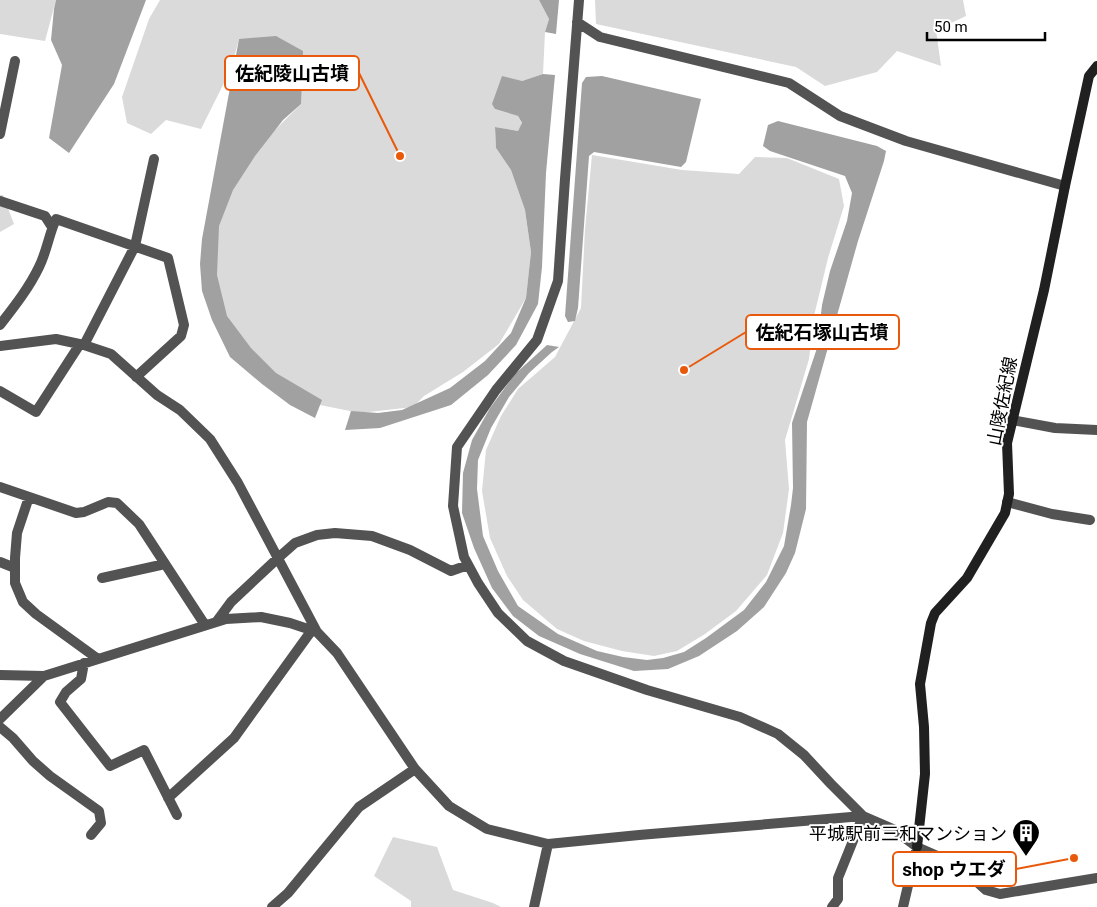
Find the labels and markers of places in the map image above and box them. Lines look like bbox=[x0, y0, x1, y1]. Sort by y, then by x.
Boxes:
callout: 佐紀陵山古墳 bbox=[225, 56, 359, 90]
callout: 佐紀石塚山古墳 bbox=[746, 315, 899, 349]
building icon: 平城駅前三和マンション bbox=[1011, 818, 1041, 857]
place label: 平城駅前三和マンション bbox=[809, 823, 1007, 844]
callout: shop ウエダ bbox=[893, 852, 1016, 886]

